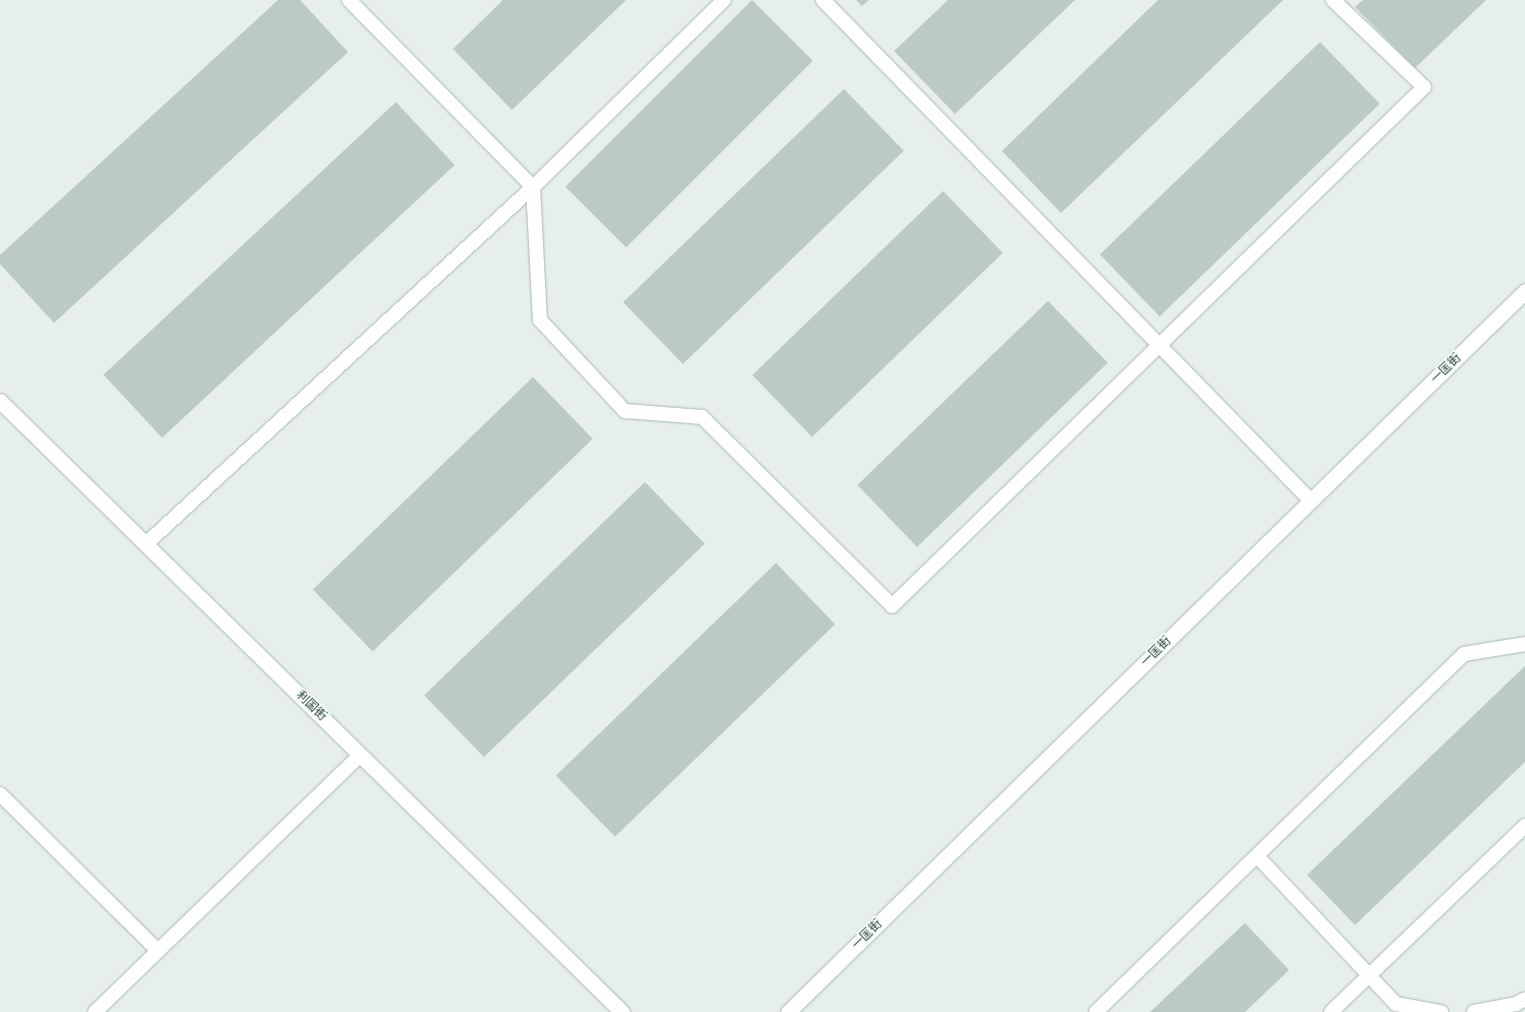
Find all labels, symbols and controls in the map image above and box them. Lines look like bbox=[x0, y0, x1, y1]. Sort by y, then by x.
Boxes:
street label: 一匡街 bbox=[1428, 351, 1464, 387]
street label: 一匡街 bbox=[1138, 634, 1174, 670]
street label: 利国街 bbox=[293, 688, 329, 724]
street label: 一匡街 bbox=[849, 917, 885, 953]

